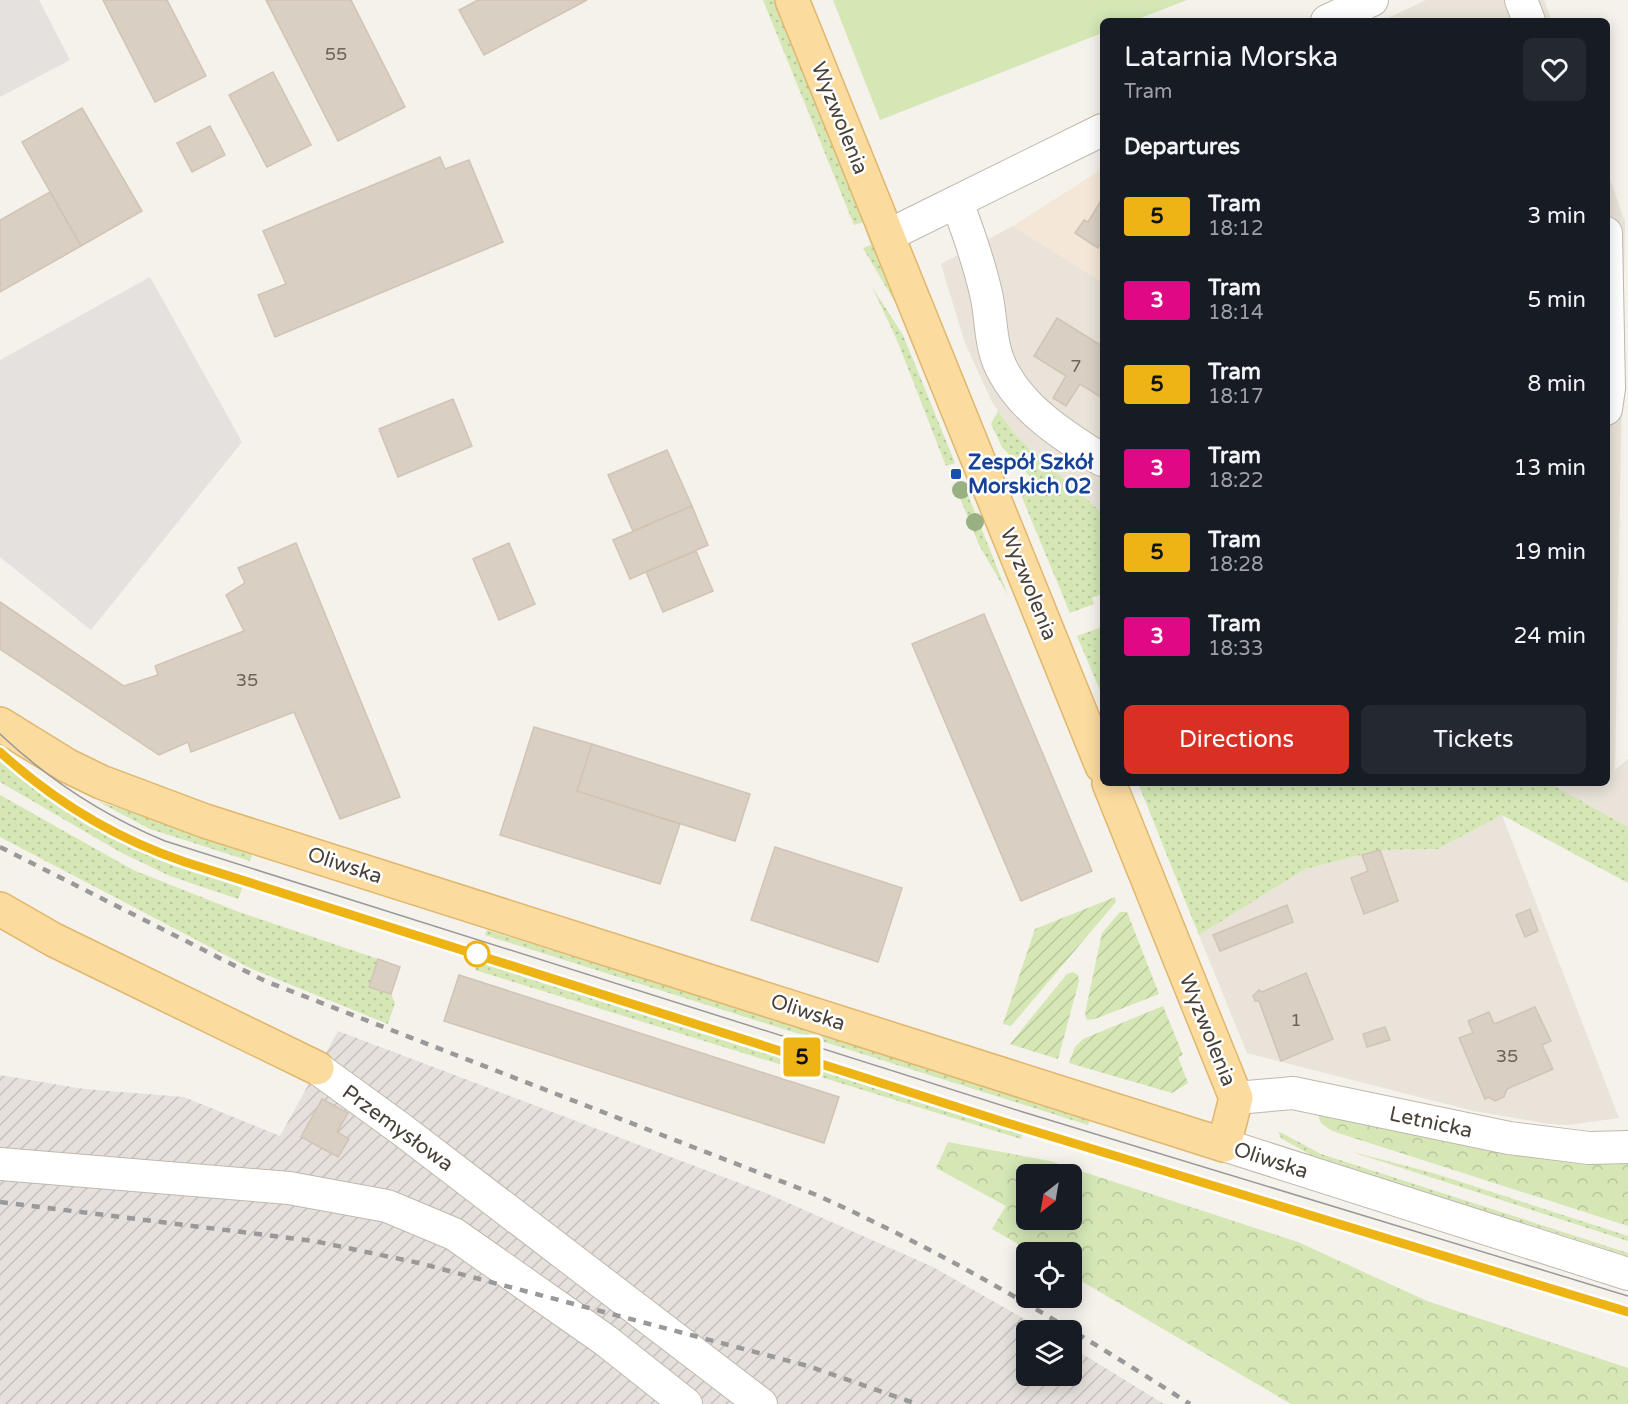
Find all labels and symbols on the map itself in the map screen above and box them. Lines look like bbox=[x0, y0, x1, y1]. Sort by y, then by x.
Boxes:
house number: 55 bbox=[325, 43, 347, 65]
street label: Wyzwolenia bbox=[806, 58, 873, 178]
house number: 7 bbox=[1070, 355, 1082, 377]
place label: Zespół Szkół Morskich 02 bbox=[968, 450, 1094, 499]
marker: Zespół Szkół Morskich 02 bbox=[949, 467, 963, 481]
street label: Wyzwolenia bbox=[995, 524, 1062, 644]
house number: 35 bbox=[236, 669, 258, 691]
street label: Oliwska bbox=[304, 842, 385, 889]
unlabelled marker bbox=[464, 941, 490, 967]
street label: Wyzwolenia bbox=[1174, 970, 1241, 1090]
street label: Oliwska bbox=[767, 989, 848, 1036]
house number: 1 bbox=[1290, 1009, 1302, 1031]
line badge: 5 bbox=[782, 1038, 822, 1076]
house number: 35 bbox=[1496, 1045, 1518, 1067]
street label: Przemysłowa bbox=[337, 1080, 458, 1177]
street label: Letnicka bbox=[1387, 1102, 1475, 1143]
street label: Oliwska bbox=[1230, 1137, 1311, 1184]
north arrow bbox=[1016, 1164, 1082, 1230]

